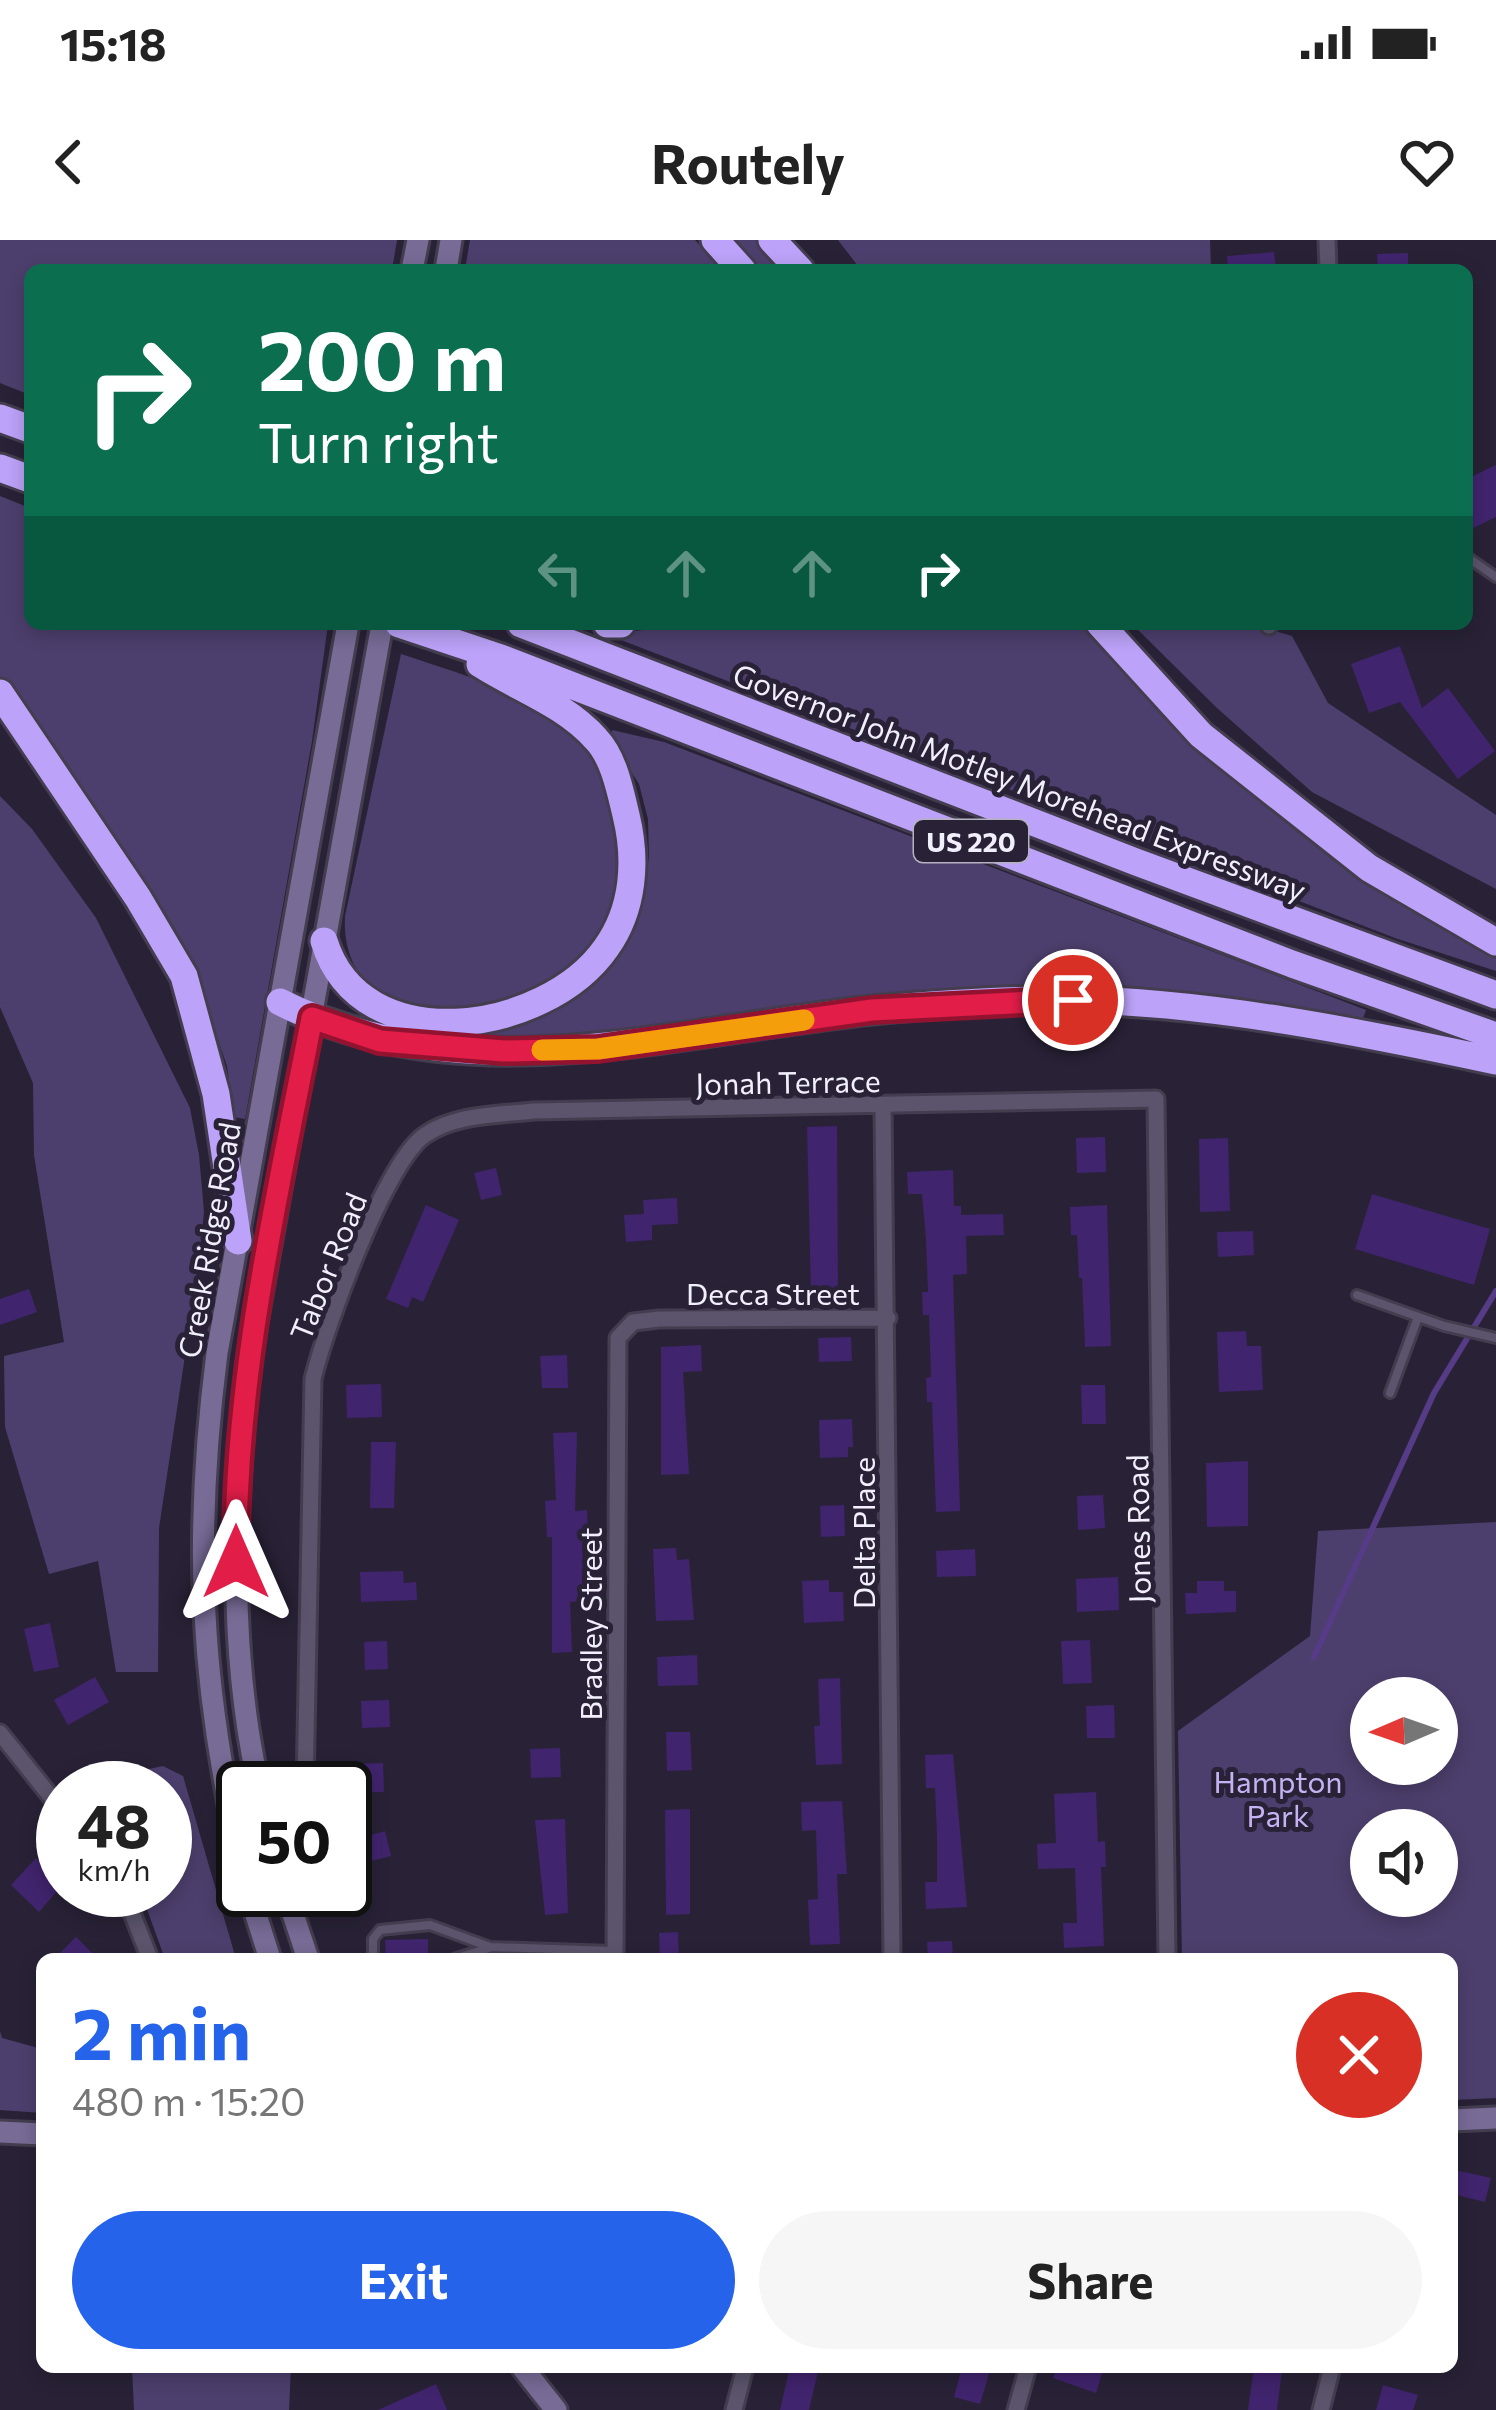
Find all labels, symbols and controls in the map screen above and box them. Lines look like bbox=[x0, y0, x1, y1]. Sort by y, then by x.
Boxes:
text: 15:18 bbox=[60, 15, 167, 70]
icon: back bbox=[36, 129, 102, 195]
text: Routely bbox=[651, 129, 845, 195]
icon: heart bbox=[1394, 129, 1460, 195]
text: 200 m bbox=[258, 306, 506, 408]
icon: right bbox=[60, 312, 216, 468]
text: Turn right bbox=[258, 408, 499, 474]
icon: left bbox=[527, 540, 593, 606]
icon: ahead bbox=[653, 540, 719, 606]
icon: ahead bbox=[779, 540, 845, 606]
icon: right bbox=[905, 540, 971, 606]
street label: Governor John Motley Morehead Expressway bbox=[728, 654, 1312, 908]
road number: US 220 bbox=[914, 820, 1028, 862]
pin bbox=[1022, 949, 1124, 1051]
icon: arrive bbox=[1040, 967, 1106, 1033]
street label: Jonah Terrace bbox=[695, 1061, 881, 1101]
street label: Creek Ridge Road bbox=[169, 1119, 247, 1361]
street label: Tabor Road bbox=[281, 1187, 373, 1345]
street label: Decca Street bbox=[686, 1274, 860, 1311]
street label: Jones Road bbox=[1117, 1454, 1157, 1604]
street label: Delta Place bbox=[844, 1457, 881, 1609]
position arrow bbox=[173, 1499, 299, 1625]
street label: Bradley Street bbox=[571, 1527, 608, 1721]
north arrow bbox=[1350, 1677, 1458, 1785]
map controls bbox=[1350, 1677, 1458, 1917]
speed limit sign: 50 bbox=[216, 1761, 372, 1917]
park label: Hampton Park bbox=[1213, 1762, 1343, 1833]
text: 48 bbox=[77, 1787, 151, 1860]
button: sound bbox=[1350, 1809, 1458, 1917]
text: km/h bbox=[78, 1850, 150, 1887]
text: 2 min bbox=[72, 1987, 251, 2075]
button: close bbox=[1296, 1992, 1422, 2118]
text: 480 m · 15:20 bbox=[72, 2076, 305, 2124]
button: Exit bbox=[72, 2211, 735, 2349]
button: Share bbox=[759, 2211, 1422, 2349]

